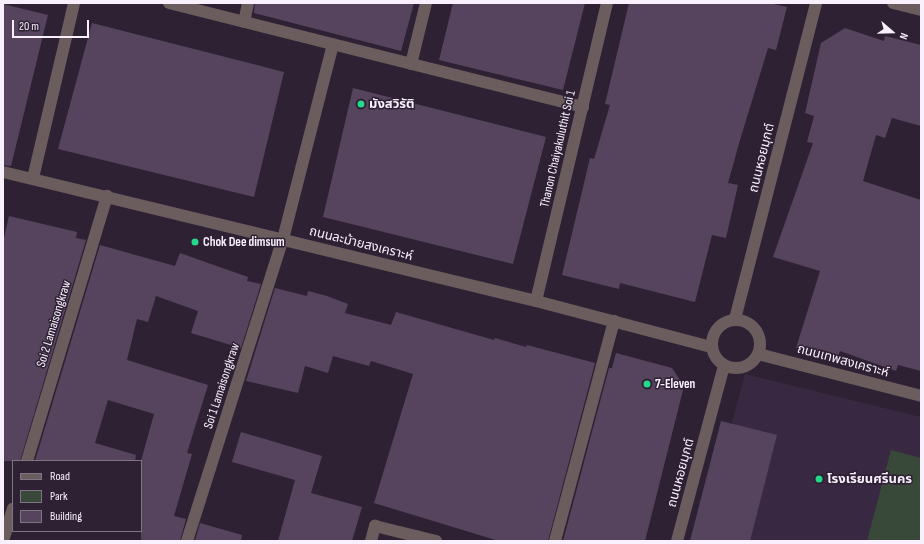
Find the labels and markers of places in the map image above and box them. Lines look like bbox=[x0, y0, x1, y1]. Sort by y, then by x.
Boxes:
place label: มังสวิรัติ bbox=[369, 96, 415, 112]
marker: มังสวิรัติ bbox=[356, 99, 366, 109]
place label: Chok Dee dimsum bbox=[203, 234, 285, 250]
marker: Chok Dee dimsum bbox=[190, 237, 200, 247]
place label: 7-Eleven bbox=[655, 376, 695, 392]
marker: 7-Eleven bbox=[642, 379, 652, 389]
place label: โรงเรียนศรีนคร bbox=[827, 471, 912, 487]
marker: โรงเรียนศรีนคร bbox=[814, 474, 824, 484]

